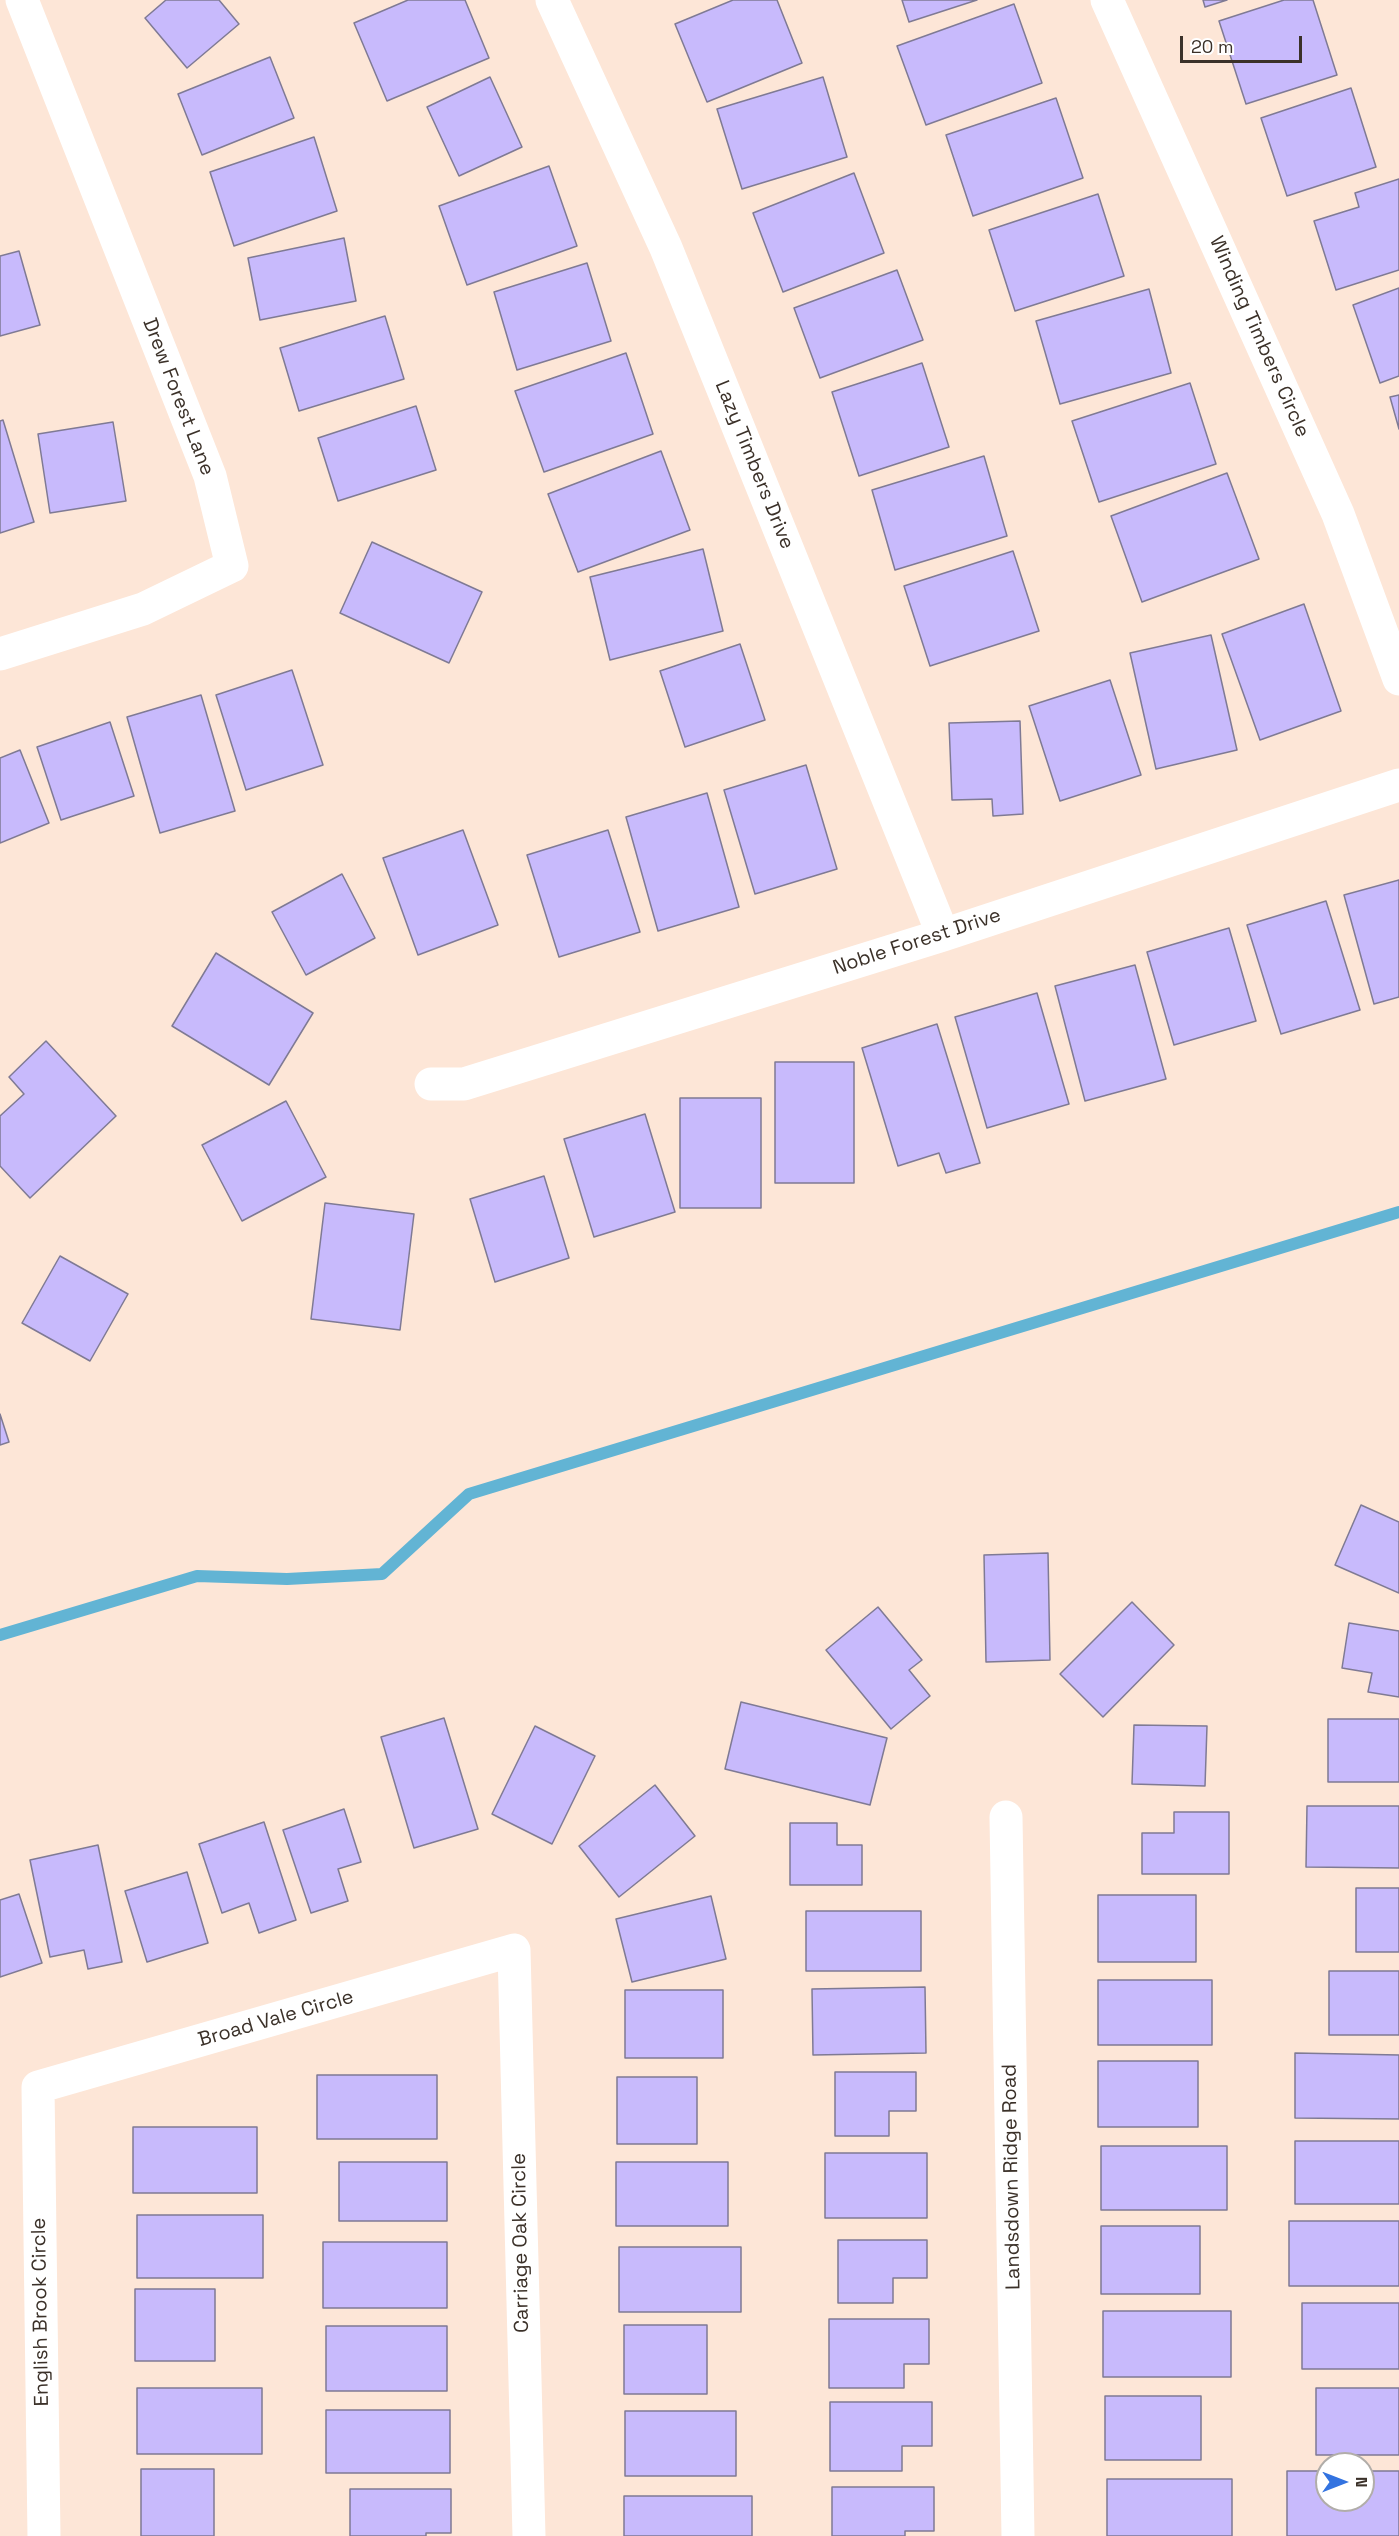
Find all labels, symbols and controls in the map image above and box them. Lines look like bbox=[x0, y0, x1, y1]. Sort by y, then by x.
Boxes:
scale bar bbox=[1183, 24, 1304, 62]
text: 20 m bbox=[1191, 35, 1234, 58]
street label: Winding Timbers Circle bbox=[1204, 233, 1314, 441]
street label: Drew Forest Lane bbox=[137, 315, 219, 479]
street label: Lazy Timbers Drive bbox=[709, 377, 799, 553]
street label: Noble Forest Drive bbox=[830, 904, 1004, 980]
street label: Broad Vale Circle bbox=[195, 1985, 357, 2053]
street label: Landsdown Ridge Road bbox=[998, 2064, 1026, 2290]
street label: Carriage Oak Circle bbox=[507, 2153, 535, 2333]
street label: English Brook Circle bbox=[27, 2217, 55, 2407]
north arrow bbox=[1315, 2452, 1375, 2512]
text: N bbox=[1351, 2477, 1372, 2487]

